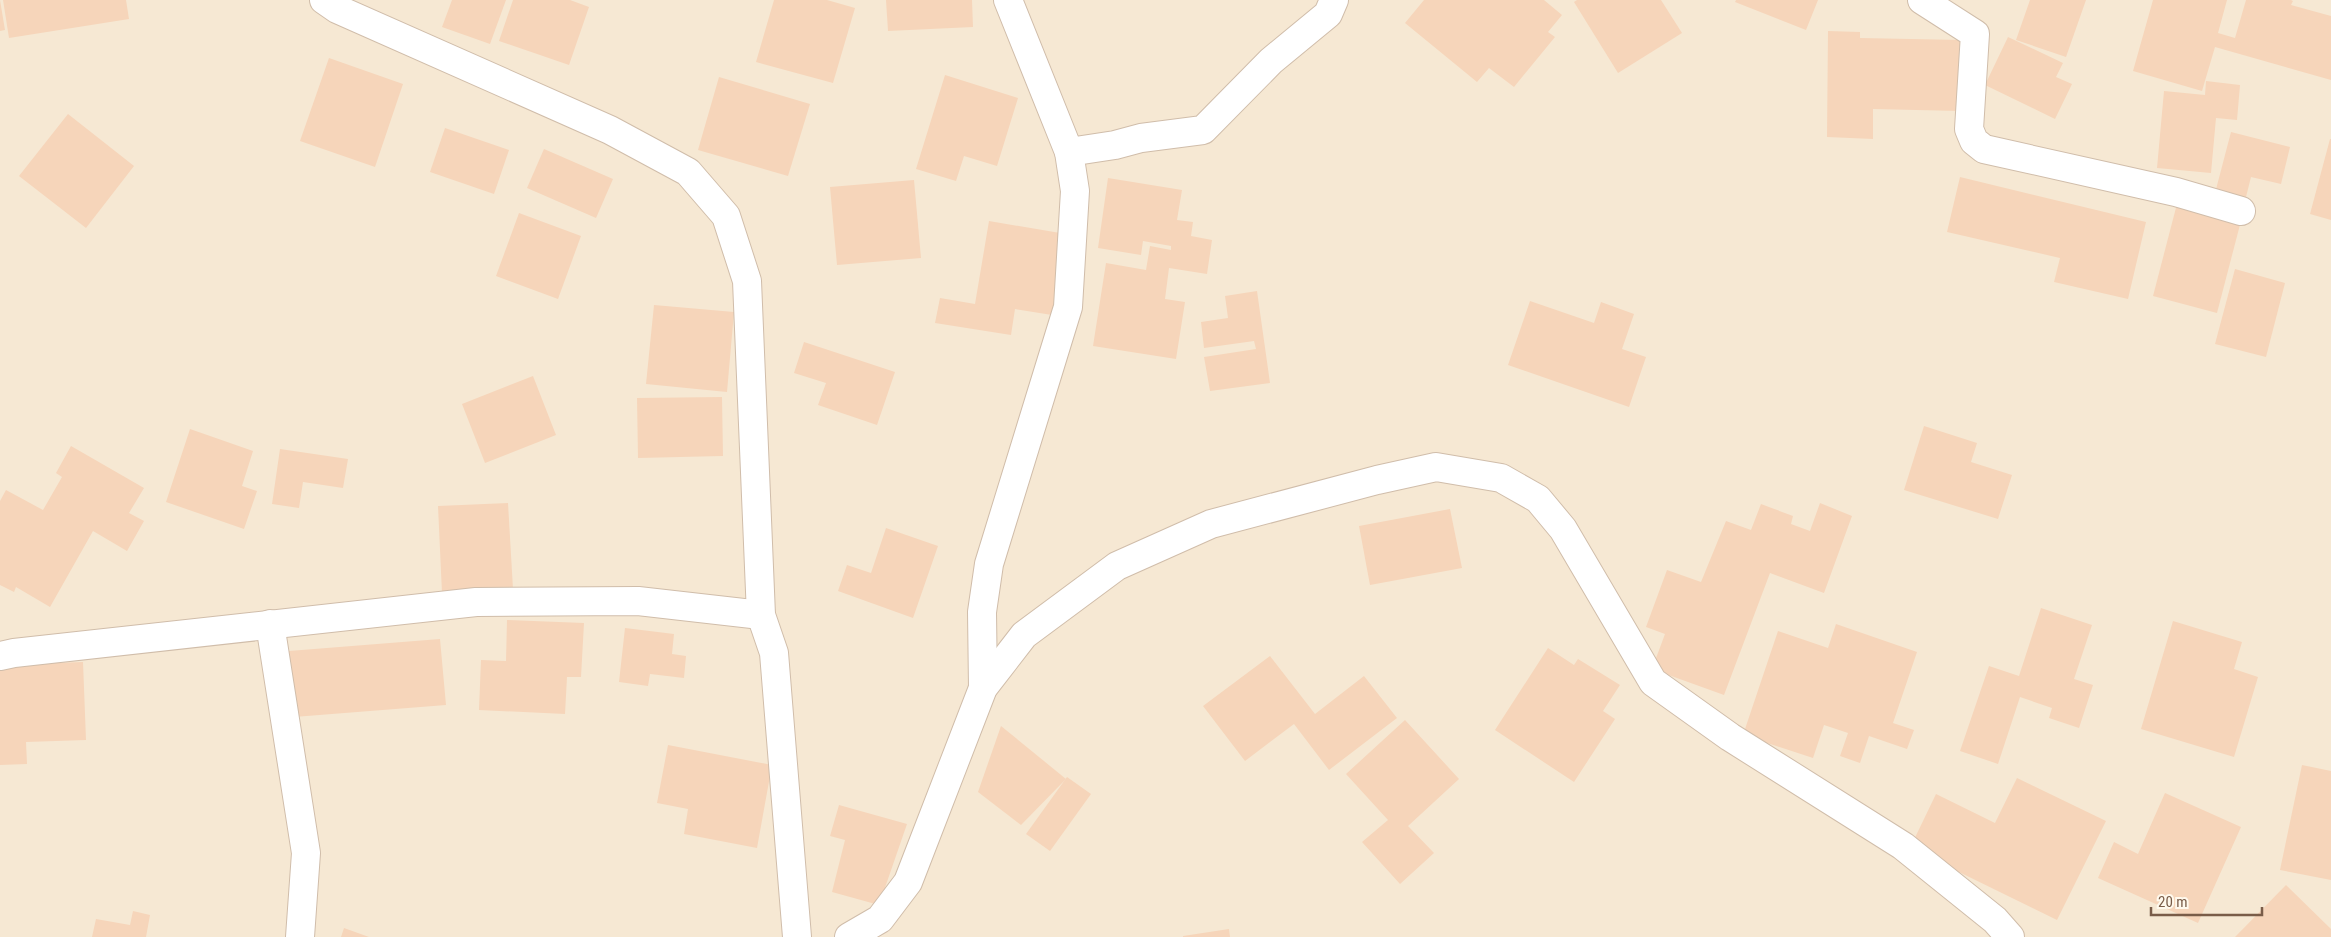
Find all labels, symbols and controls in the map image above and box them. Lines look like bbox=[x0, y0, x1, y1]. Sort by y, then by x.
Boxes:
scale bar bbox=[2151, 884, 2262, 916]
text: 20 m bbox=[2158, 893, 2188, 911]

